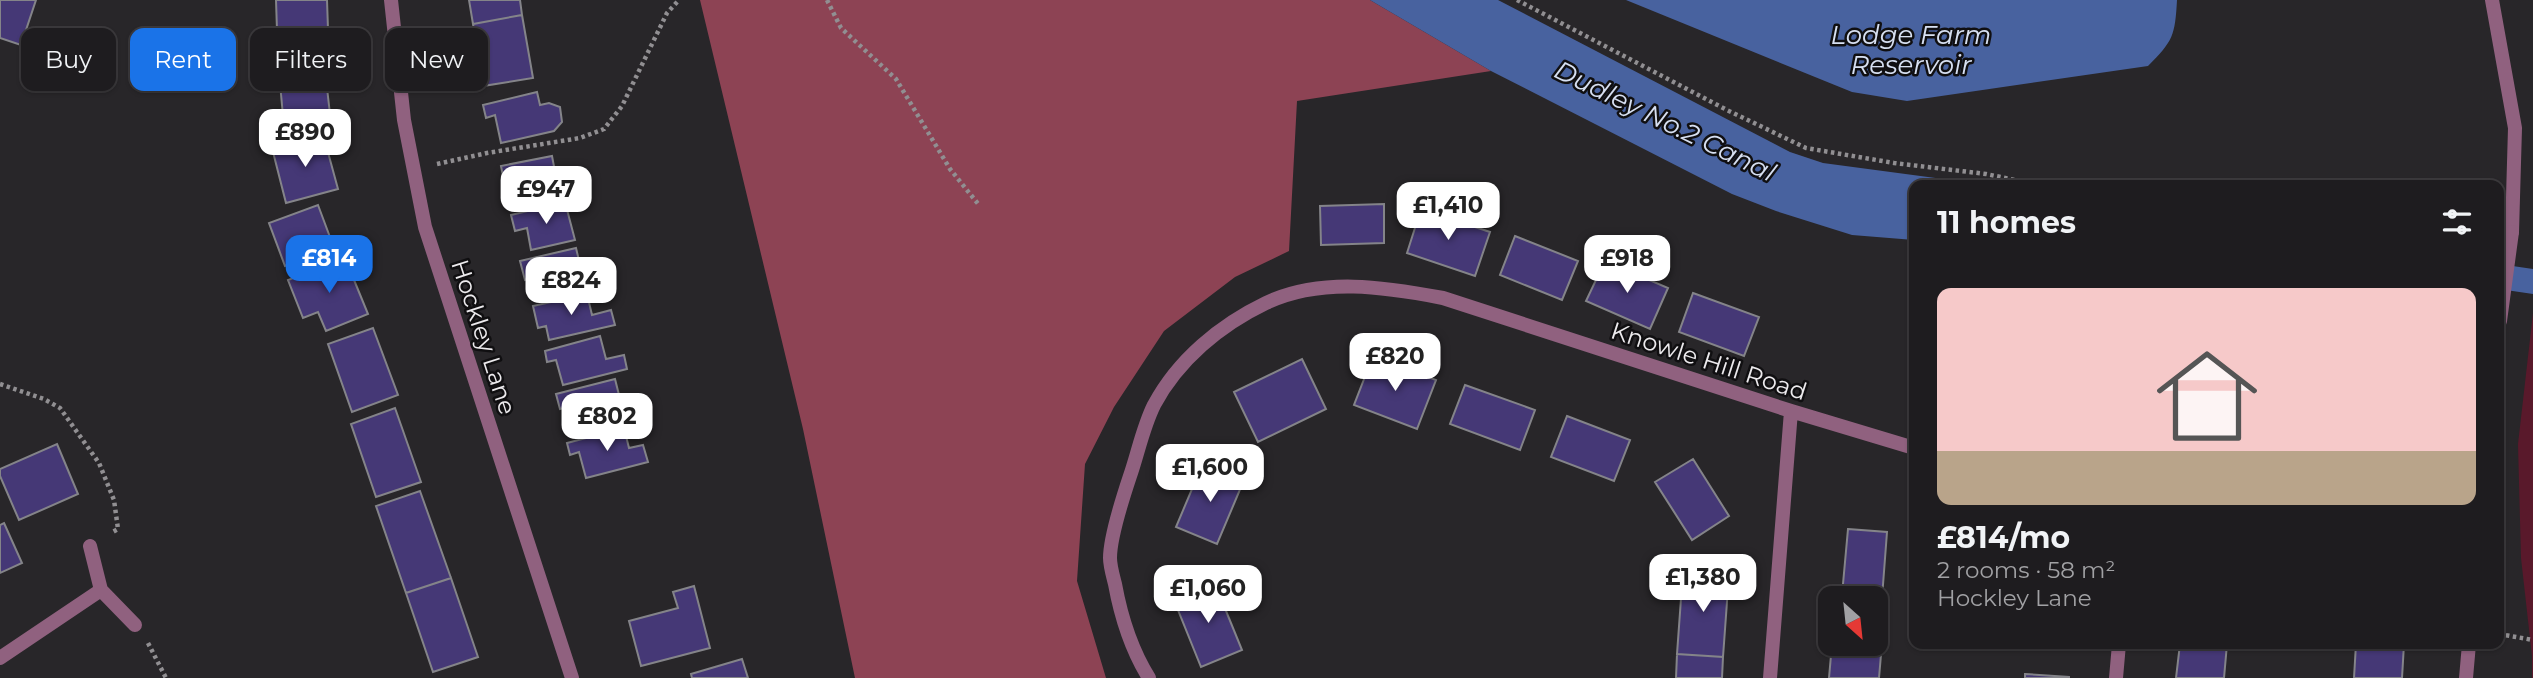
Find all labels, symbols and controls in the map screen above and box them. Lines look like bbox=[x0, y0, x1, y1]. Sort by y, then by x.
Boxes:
water label: Lodge Farm Reservoir bbox=[1831, 19, 1991, 81]
chip: Buy bbox=[21, 28, 116, 91]
chip: Rent bbox=[130, 28, 236, 91]
chip: Filters bbox=[250, 28, 371, 91]
chip: New bbox=[385, 28, 488, 91]
water label: Dudley No.2 Canal bbox=[1549, 54, 1781, 189]
pin: £890 bbox=[264, 110, 346, 169]
text: £890 bbox=[275, 118, 335, 146]
pin: £947 bbox=[505, 166, 587, 226]
text: £947 bbox=[517, 175, 575, 203]
pin: £1,410 bbox=[1391, 182, 1505, 242]
text: £1,410 bbox=[1413, 191, 1483, 219]
icon: filters bbox=[2438, 203, 2476, 241]
text: 11 homes bbox=[1937, 204, 2076, 241]
pin: £814 bbox=[288, 236, 370, 295]
pin: £918 bbox=[1586, 236, 1668, 295]
text: £814 bbox=[302, 244, 356, 272]
text: £918 bbox=[1600, 244, 1654, 272]
street label: Hockley Lane bbox=[445, 256, 523, 418]
pin: £824 bbox=[530, 258, 612, 317]
text: £824 bbox=[542, 266, 601, 294]
street label: Knowle Hill Road bbox=[1608, 316, 1810, 406]
icon: home bbox=[2144, 333, 2270, 459]
pin: £820 bbox=[1354, 334, 1436, 393]
text: £820 bbox=[1366, 342, 1425, 370]
pin: £802 bbox=[566, 393, 648, 453]
text: £802 bbox=[578, 402, 636, 430]
pin: £1,600 bbox=[1153, 444, 1267, 504]
text: £1,600 bbox=[1172, 453, 1248, 481]
text: £814/mo bbox=[1937, 519, 2070, 556]
pin: £1,380 bbox=[1646, 554, 1760, 614]
text: 2 rooms · 58 m² bbox=[1937, 556, 2115, 584]
text: £1,380 bbox=[1665, 563, 1741, 591]
pin: £1,060 bbox=[1151, 566, 1265, 625]
text: £1,060 bbox=[1170, 574, 1246, 602]
text: Hockley Lane bbox=[1937, 584, 2092, 612]
north arrow bbox=[1818, 586, 1888, 656]
map controls bbox=[1818, 586, 1888, 656]

